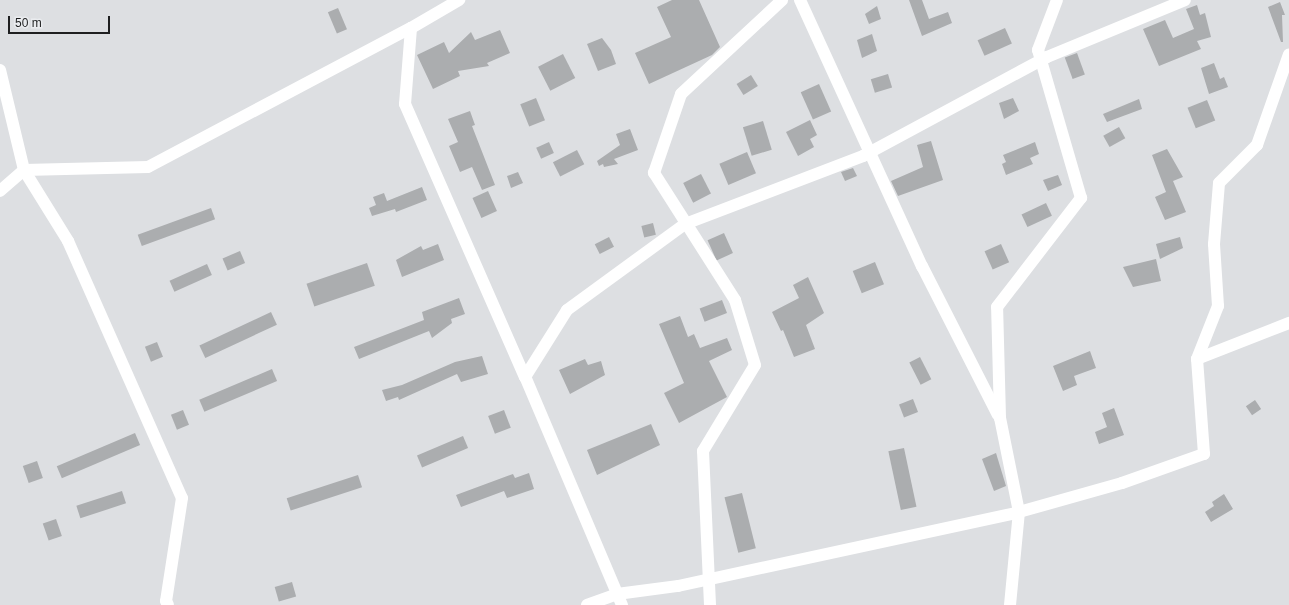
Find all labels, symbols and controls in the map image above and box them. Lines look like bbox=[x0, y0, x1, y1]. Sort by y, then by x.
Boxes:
scale bar bbox=[10, 8, 112, 34]
text: 50 m bbox=[15, 16, 42, 30]

